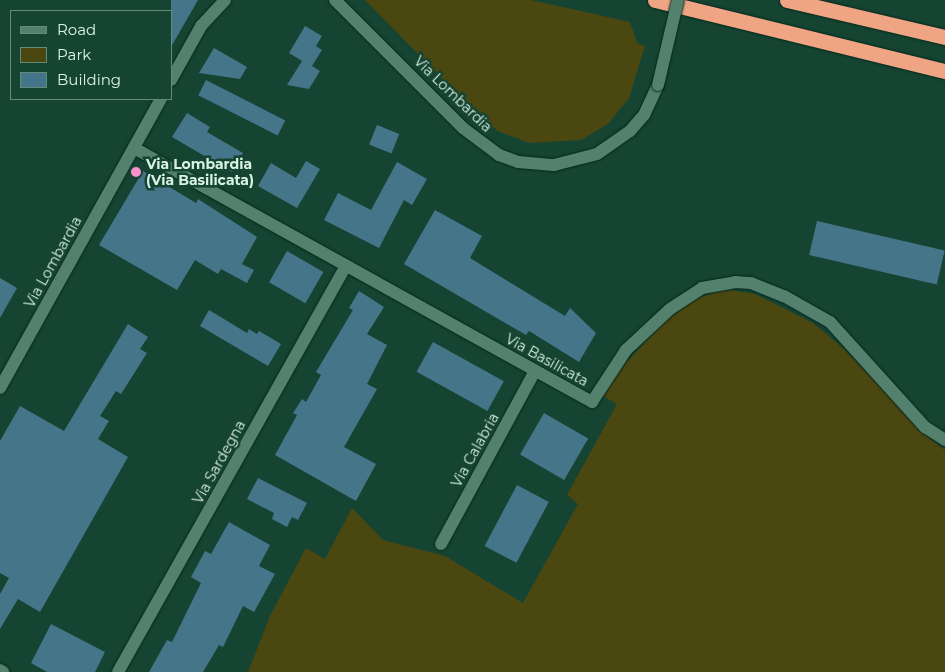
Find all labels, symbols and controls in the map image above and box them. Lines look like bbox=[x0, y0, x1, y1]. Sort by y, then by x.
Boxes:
legend bbox=[10, 10, 172, 100]
text: Road bbox=[57, 20, 96, 39]
text: Park bbox=[57, 45, 91, 64]
street label: Via Lombardia bbox=[411, 53, 495, 135]
text: Building bbox=[57, 70, 121, 89]
place label: Via Lombardia (Via Basilicata) bbox=[146, 156, 254, 188]
marker: Via Lombardia (Via Basilicata) bbox=[130, 166, 142, 178]
street label: Via Lombardia bbox=[21, 213, 85, 311]
street label: Via Basilicata bbox=[503, 330, 591, 390]
street label: Via Calabria bbox=[448, 410, 502, 490]
street label: Via Sardegna bbox=[189, 417, 249, 507]

